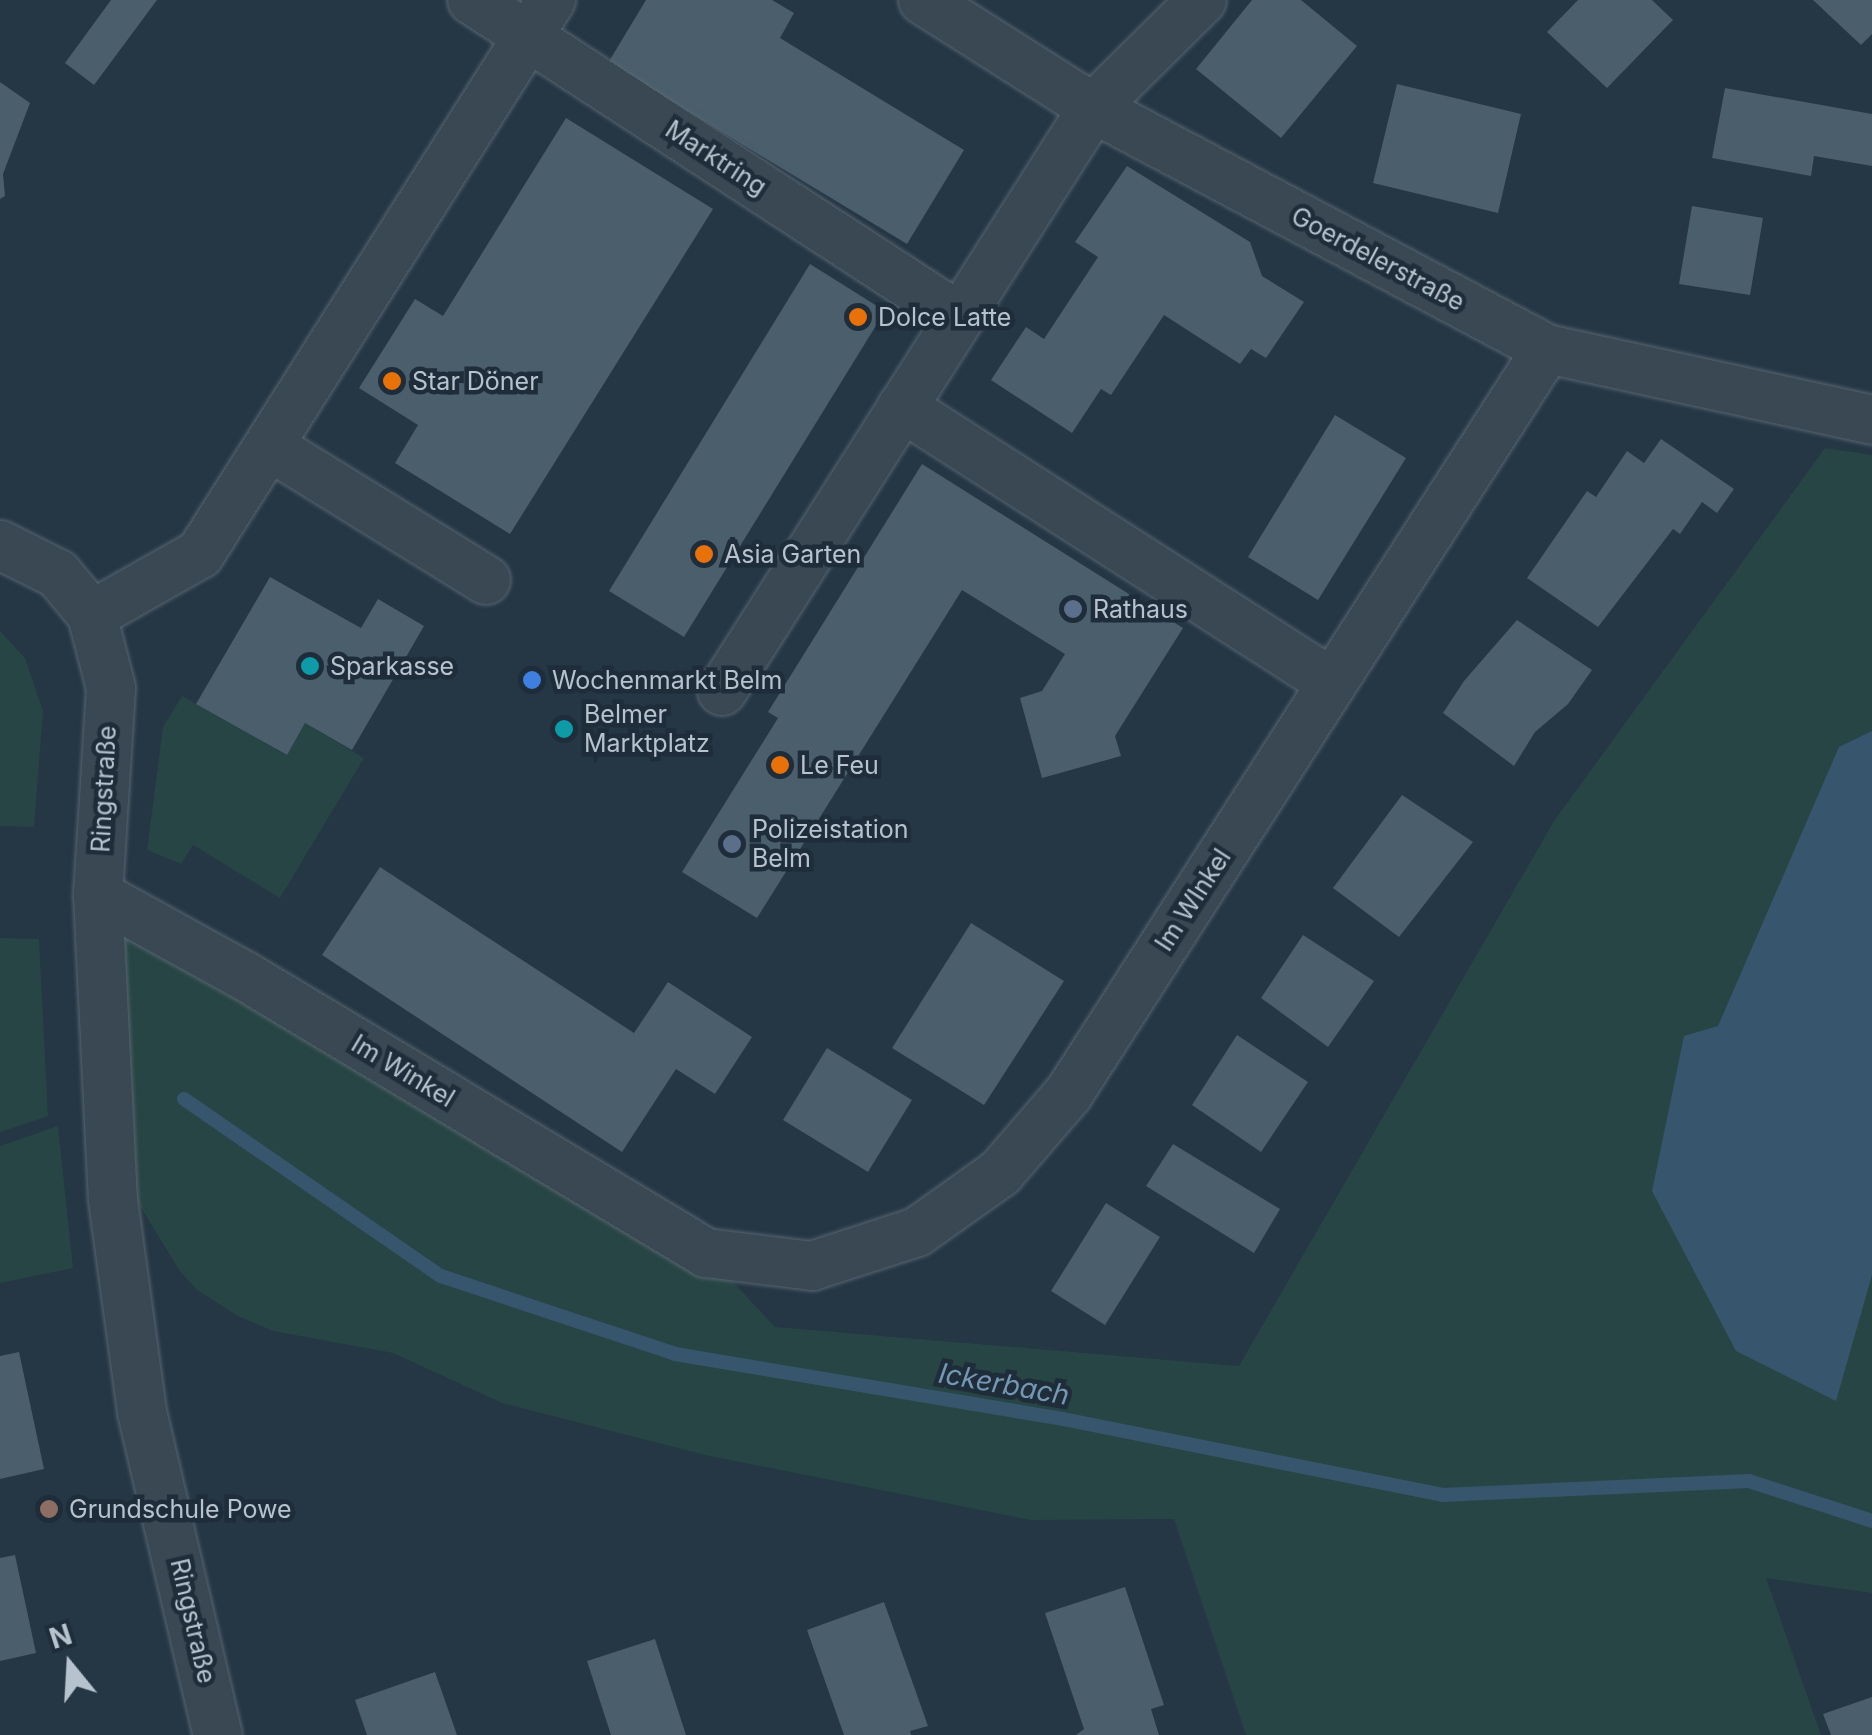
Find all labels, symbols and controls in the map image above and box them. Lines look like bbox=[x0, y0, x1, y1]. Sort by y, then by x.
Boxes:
street label: Marktring bbox=[660, 114, 772, 202]
street label: Goerdelerstraße bbox=[1286, 201, 1470, 317]
place label: Dolce Latte bbox=[878, 302, 1011, 332]
marker: Dolce Latte bbox=[847, 306, 869, 328]
place label: Star Döner bbox=[412, 366, 539, 396]
marker: Star Döner bbox=[381, 370, 403, 392]
place label: Asia Garten bbox=[724, 539, 861, 569]
marker: Asia Garten bbox=[693, 543, 715, 565]
place label: Rathaus bbox=[1093, 594, 1188, 624]
marker: Rathaus bbox=[1062, 598, 1084, 620]
place label: Sparkasse bbox=[330, 651, 454, 681]
marker: Sparkasse bbox=[299, 655, 321, 677]
place label: Wochenmarkt Belm bbox=[552, 665, 782, 695]
marker: Wochenmarkt Belm bbox=[521, 669, 543, 691]
place label: Belmer Marktplatz bbox=[584, 700, 710, 759]
marker: Belmer Marktplatz bbox=[553, 718, 575, 740]
street label: Ringstraße bbox=[86, 725, 122, 853]
place label: Le Feu bbox=[800, 750, 879, 780]
marker: Le Feu bbox=[769, 754, 791, 776]
place label: Polizeistation Belm bbox=[752, 815, 909, 874]
marker: Polizeistation Belm bbox=[721, 833, 743, 855]
street label: Im WInkel bbox=[1149, 843, 1237, 957]
street label: Im Winkel bbox=[346, 1029, 460, 1113]
water label: Ickerbach bbox=[936, 1356, 1072, 1412]
place label: Grundschule Powe bbox=[69, 1494, 292, 1524]
marker: Grundschule Powe bbox=[38, 1498, 60, 1520]
street label: Ringstraße bbox=[164, 1556, 222, 1686]
north arrow bbox=[20, 1615, 120, 1715]
text: N bbox=[45, 1617, 76, 1656]

